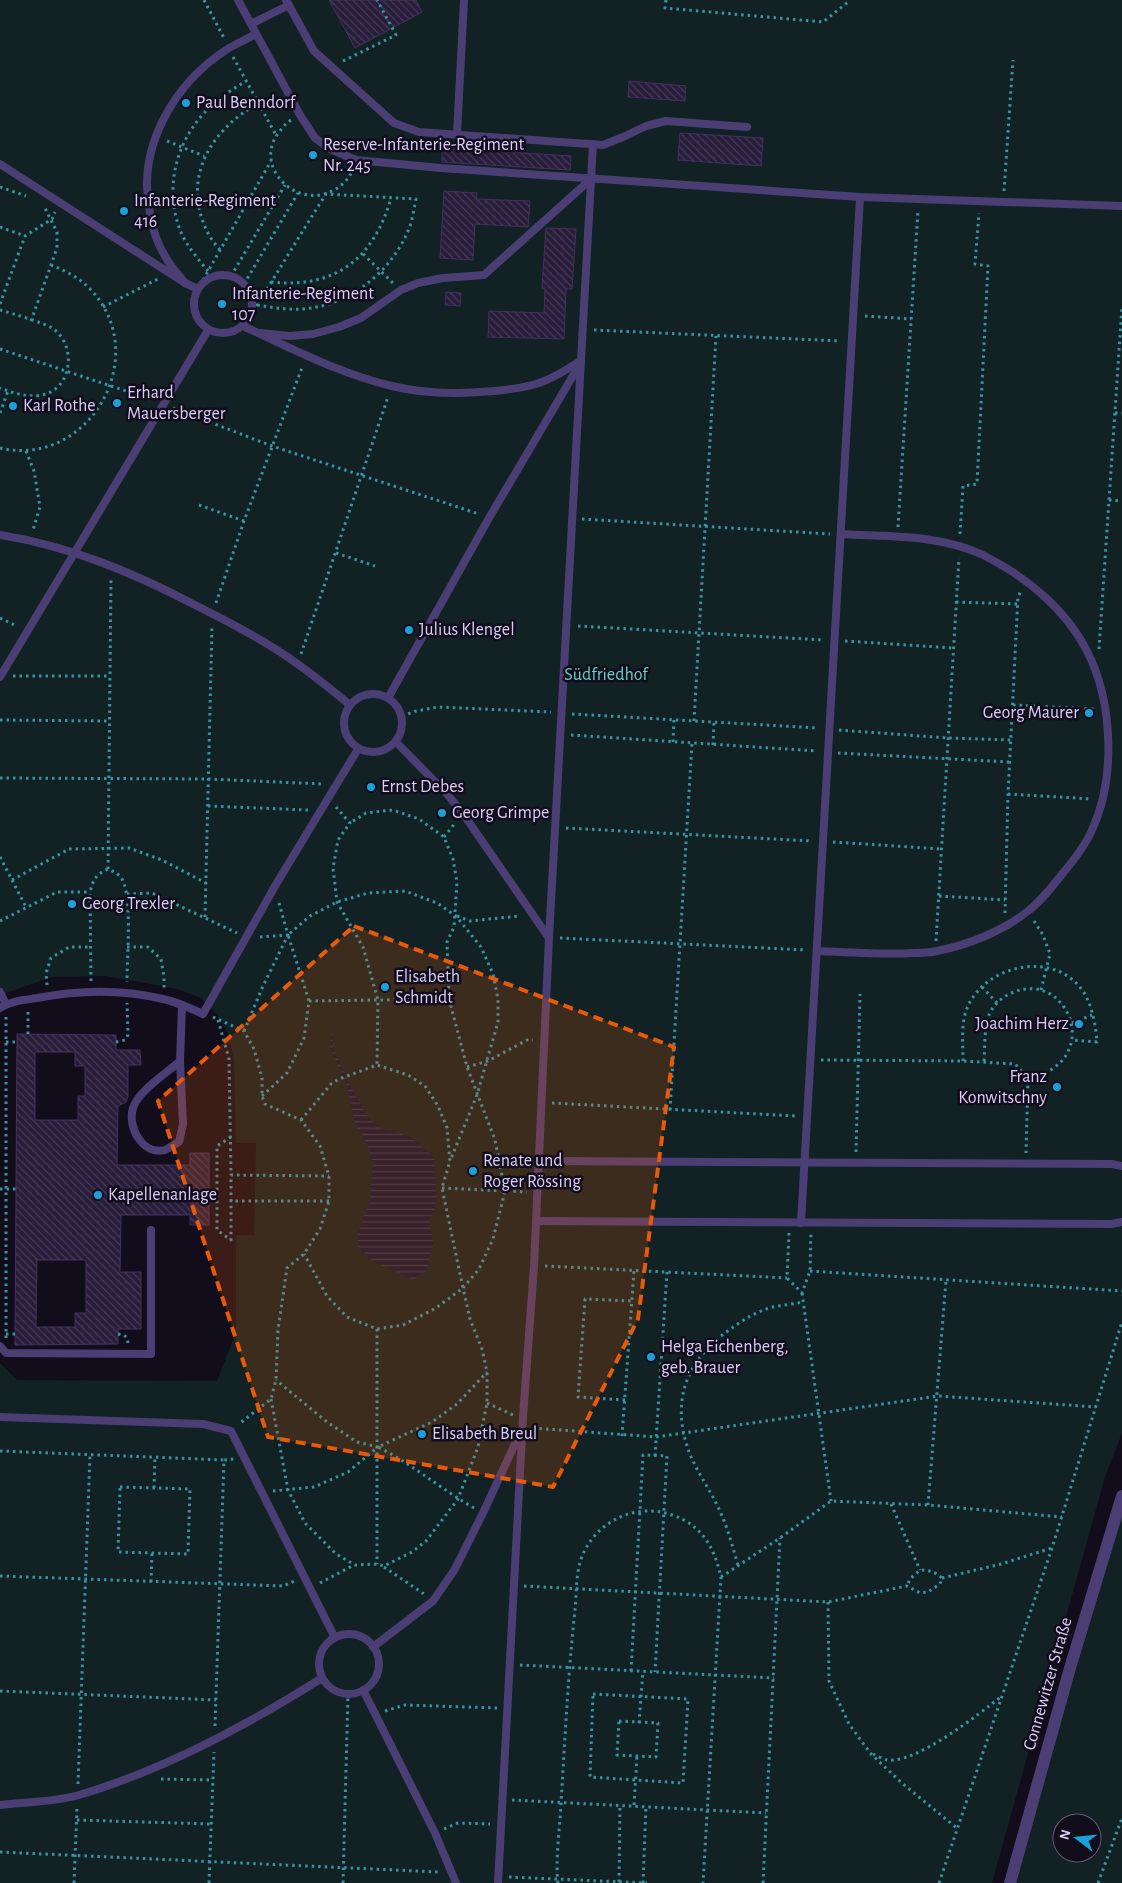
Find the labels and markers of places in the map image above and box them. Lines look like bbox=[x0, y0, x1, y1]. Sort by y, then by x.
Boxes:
place label: Paul Benndorf bbox=[196, 94, 297, 112]
marker: Paul Benndorf bbox=[180, 97, 192, 109]
place label: Reserve-Infanterie-Regiment Nr. 245 bbox=[323, 136, 525, 175]
marker: Reserve-Infanterie-Regiment Nr. 245 bbox=[307, 149, 319, 161]
place label: Infanterie-Regiment 416 bbox=[134, 192, 276, 231]
marker: Infanterie-Regiment 416 bbox=[118, 205, 130, 217]
place label: Infanterie-Regiment 107 bbox=[232, 285, 374, 324]
marker: Infanterie-Regiment 107 bbox=[216, 298, 228, 310]
place label: Erhard Mauersberger bbox=[127, 384, 226, 423]
place label: Karl Rothe bbox=[23, 397, 96, 415]
marker: Erhard Mauersberger bbox=[111, 397, 123, 409]
marker: Karl Rothe bbox=[7, 400, 19, 412]
place label: Julius Klengel bbox=[419, 621, 515, 639]
marker: Julius Klengel bbox=[403, 624, 415, 636]
place label: Georg Maurer bbox=[983, 704, 1079, 722]
marker: Georg Maurer bbox=[1083, 707, 1095, 719]
place label: Ernst Debes bbox=[381, 778, 464, 796]
marker: Ernst Debes bbox=[365, 781, 377, 793]
place label: Georg Grimpe bbox=[452, 804, 549, 822]
marker: Georg Grimpe bbox=[436, 807, 448, 819]
place label: Georg Trexler bbox=[82, 895, 175, 913]
marker: Georg Trexler bbox=[66, 898, 78, 910]
place label: Elisabeth Schmidt bbox=[395, 968, 460, 1007]
marker: Elisabeth Schmidt bbox=[379, 981, 391, 993]
place label: Joachim Herz bbox=[975, 1015, 1069, 1033]
marker: Joachim Herz bbox=[1073, 1018, 1085, 1030]
place label: Franz Konwitschny bbox=[958, 1068, 1047, 1107]
marker: Franz Konwitschny bbox=[1051, 1081, 1063, 1093]
place label: Renate und Roger Rössing bbox=[483, 1152, 581, 1191]
marker: Renate und Roger Rössing bbox=[467, 1165, 479, 1177]
place label: Kapellenanlage bbox=[108, 1186, 217, 1204]
marker: Kapellenanlage bbox=[92, 1189, 104, 1201]
place label: Helga Eichenberg, geb. Brauer bbox=[661, 1338, 789, 1377]
marker: Helga Eichenberg, geb. Brauer bbox=[645, 1351, 657, 1363]
place label: Elisabeth Breul bbox=[432, 1425, 537, 1443]
marker: Elisabeth Breul bbox=[416, 1428, 428, 1440]

